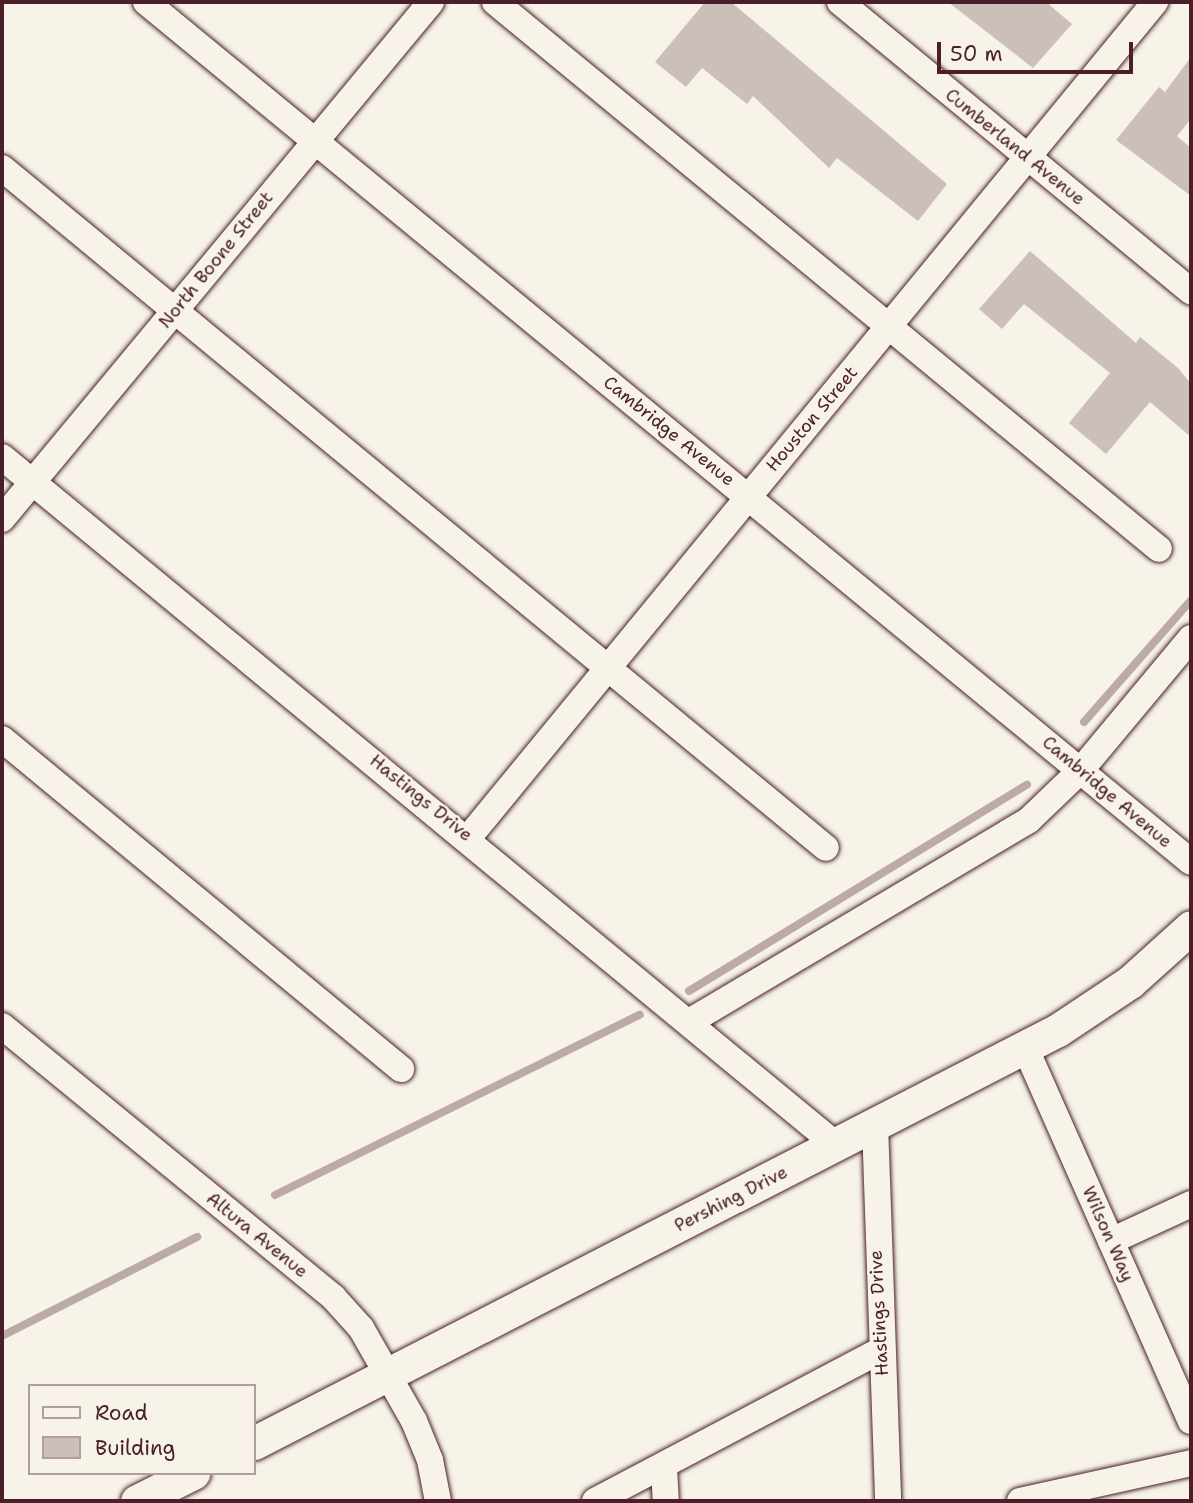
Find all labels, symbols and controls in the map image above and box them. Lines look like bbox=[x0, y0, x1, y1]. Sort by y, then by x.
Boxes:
scale bar bbox=[941, 28, 1137, 72]
text: 50 m bbox=[950, 40, 1003, 68]
street label: Cumberland Avenue bbox=[941, 84, 1089, 210]
street label: North Boone Street bbox=[154, 187, 278, 333]
street label: Houston Street bbox=[762, 362, 862, 476]
street label: Cambridge Avenue bbox=[599, 371, 739, 491]
street label: Cambridge Avenue bbox=[1038, 731, 1176, 853]
street label: Hastings Drive bbox=[365, 750, 477, 846]
street label: Pershing Drive bbox=[671, 1161, 791, 1237]
street label: Wilson Way bbox=[1077, 1183, 1139, 1285]
street label: Altura Avenue bbox=[202, 1188, 312, 1282]
street label: Hastings Drive bbox=[865, 1250, 893, 1376]
legend bbox=[28, 1384, 256, 1475]
text: Road bbox=[95, 1399, 148, 1427]
text: Building bbox=[95, 1434, 175, 1462]

